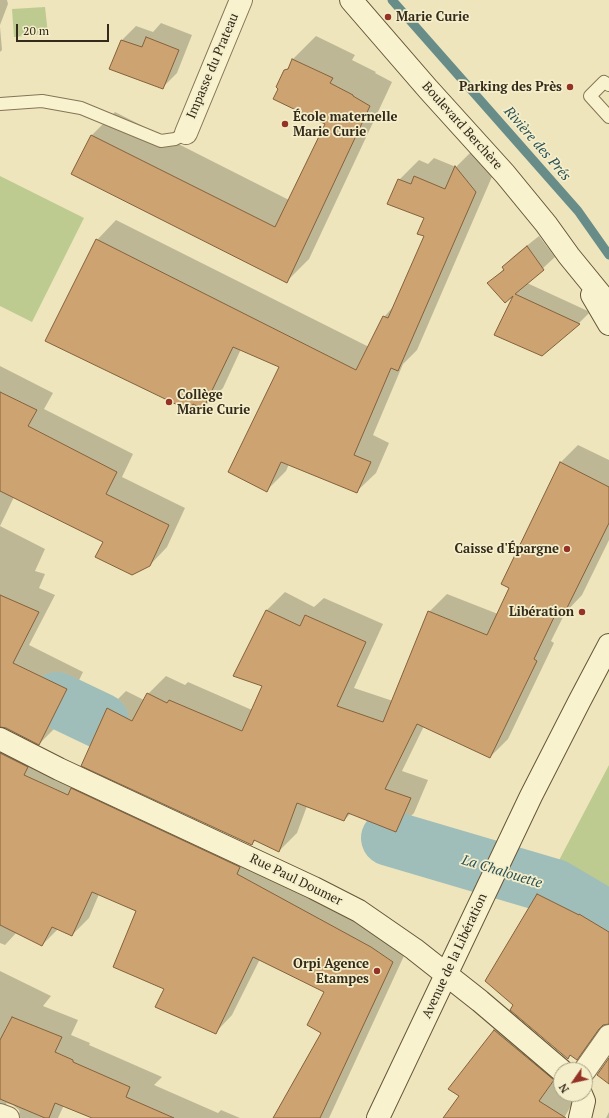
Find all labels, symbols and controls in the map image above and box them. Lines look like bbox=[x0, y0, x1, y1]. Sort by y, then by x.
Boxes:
place label: Marie Curie bbox=[396, 9, 469, 25]
street label: Impasse du Prateau bbox=[184, 11, 242, 121]
marker: Marie Curie bbox=[383, 12, 393, 22]
scale bar bbox=[18, 16, 111, 42]
text: 20 m bbox=[23, 23, 49, 38]
street label: Boulevard Berchère bbox=[419, 79, 505, 173]
place label: Parking des Près bbox=[459, 79, 562, 95]
marker: Parking des Près bbox=[565, 82, 575, 92]
water label: Rivière des Prés bbox=[500, 103, 574, 185]
place label: École maternelle Marie Curie bbox=[293, 109, 397, 140]
marker: École maternelle Marie Curie bbox=[280, 119, 290, 129]
place label: Collège Marie Curie bbox=[177, 387, 250, 418]
marker: Collège Marie Curie bbox=[164, 397, 174, 407]
place label: Caisse d'Épargne bbox=[455, 541, 559, 557]
marker: Caisse d'Épargne bbox=[562, 544, 572, 554]
place label: Libération bbox=[509, 604, 574, 620]
marker: Libération bbox=[577, 607, 587, 617]
street label: Rue Paul Doumer bbox=[247, 851, 345, 909]
water label: La Chalouette bbox=[460, 852, 544, 892]
street label: Avenue de la Libération bbox=[419, 891, 491, 1021]
place label: Orpi Agence Etampes bbox=[293, 956, 369, 987]
marker: Orpi Agence Etampes bbox=[372, 966, 382, 976]
north arrow bbox=[553, 1062, 593, 1102]
text: N bbox=[556, 1081, 572, 1096]

